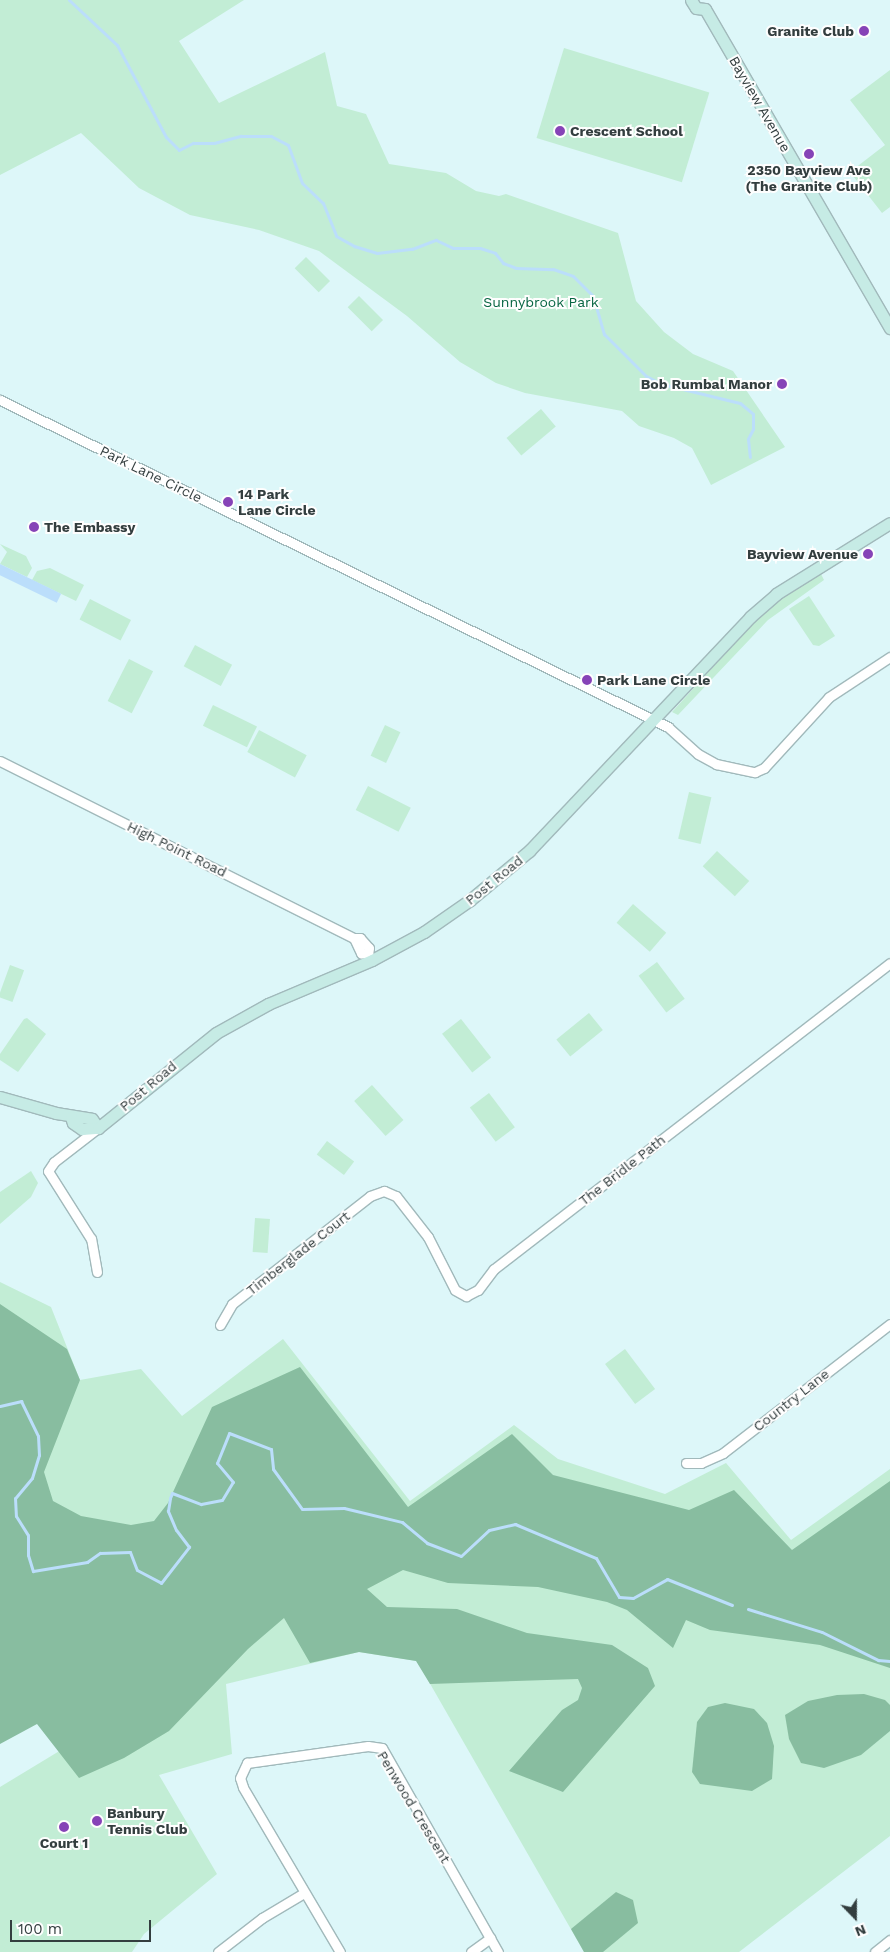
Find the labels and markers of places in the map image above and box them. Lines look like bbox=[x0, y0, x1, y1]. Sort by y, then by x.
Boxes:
place label: Granite Club bbox=[767, 23, 854, 39]
marker: Granite Club bbox=[858, 25, 870, 37]
place label: Crescent School bbox=[570, 123, 683, 139]
marker: Crescent School bbox=[554, 125, 566, 137]
marker: 2350 Bayview Ave (The Granite Club) bbox=[803, 148, 815, 160]
place label: 2350 Bayview Ave (The Granite Club) bbox=[746, 162, 872, 194]
place label: Bob Rumbal Manor bbox=[641, 376, 772, 392]
marker: Bob Rumbal Manor bbox=[776, 378, 788, 390]
place label: 14 Park Lane Circle bbox=[238, 486, 315, 518]
marker: 14 Park Lane Circle bbox=[222, 496, 234, 508]
place label: The Embassy bbox=[44, 519, 135, 535]
marker: The Embassy bbox=[28, 521, 40, 533]
place label: Bayview Avenue bbox=[746, 546, 858, 562]
marker: Bayview Avenue bbox=[862, 548, 874, 560]
place label: Park Lane Circle bbox=[597, 672, 711, 688]
marker: Park Lane Circle bbox=[581, 674, 593, 686]
place label: Banbury Tennis Club bbox=[107, 1805, 187, 1838]
marker: Banbury Tennis Club bbox=[91, 1815, 103, 1827]
marker: Court 1 bbox=[58, 1821, 70, 1833]
place label: Court 1 bbox=[40, 1835, 88, 1851]

